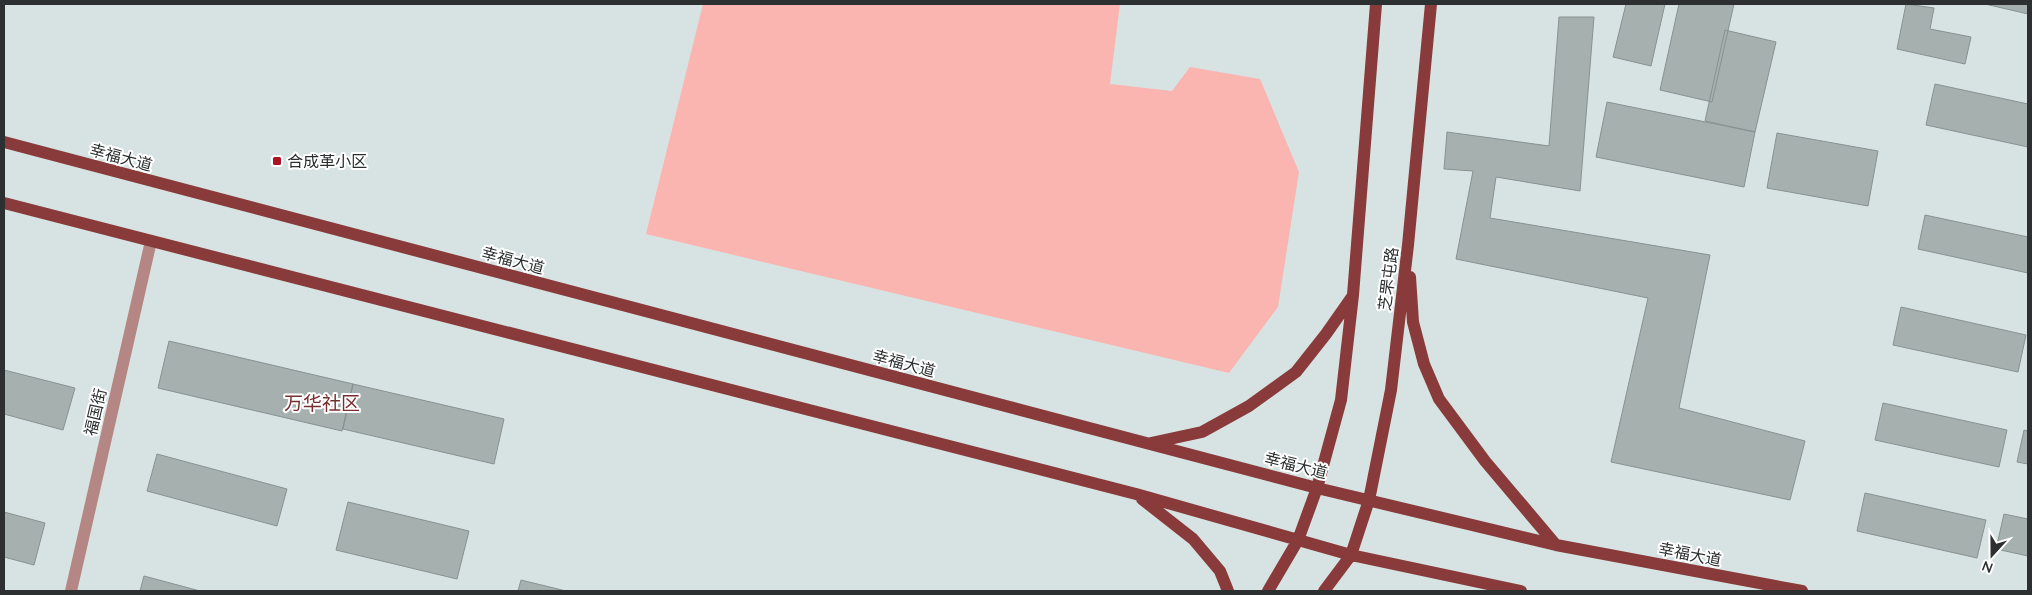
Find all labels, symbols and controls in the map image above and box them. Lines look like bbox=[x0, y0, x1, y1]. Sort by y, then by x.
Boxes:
street label: 幸福大道 bbox=[87, 139, 155, 175]
place label: 合成革小区 bbox=[287, 151, 367, 171]
marker: 合成革小区 bbox=[271, 155, 283, 167]
street label: 幸福大道 bbox=[479, 242, 547, 278]
street label: 芝罘屯路 bbox=[1374, 246, 1402, 312]
street label: 幸福大道 bbox=[870, 345, 938, 381]
street label: 福国街 bbox=[80, 386, 110, 438]
district label: 万华社区 bbox=[284, 391, 360, 415]
street label: 幸福大道 bbox=[1263, 448, 1329, 482]
north arrow bbox=[1967, 530, 2017, 580]
street label: 幸福大道 bbox=[1657, 538, 1723, 570]
text: N bbox=[1979, 557, 1995, 577]

